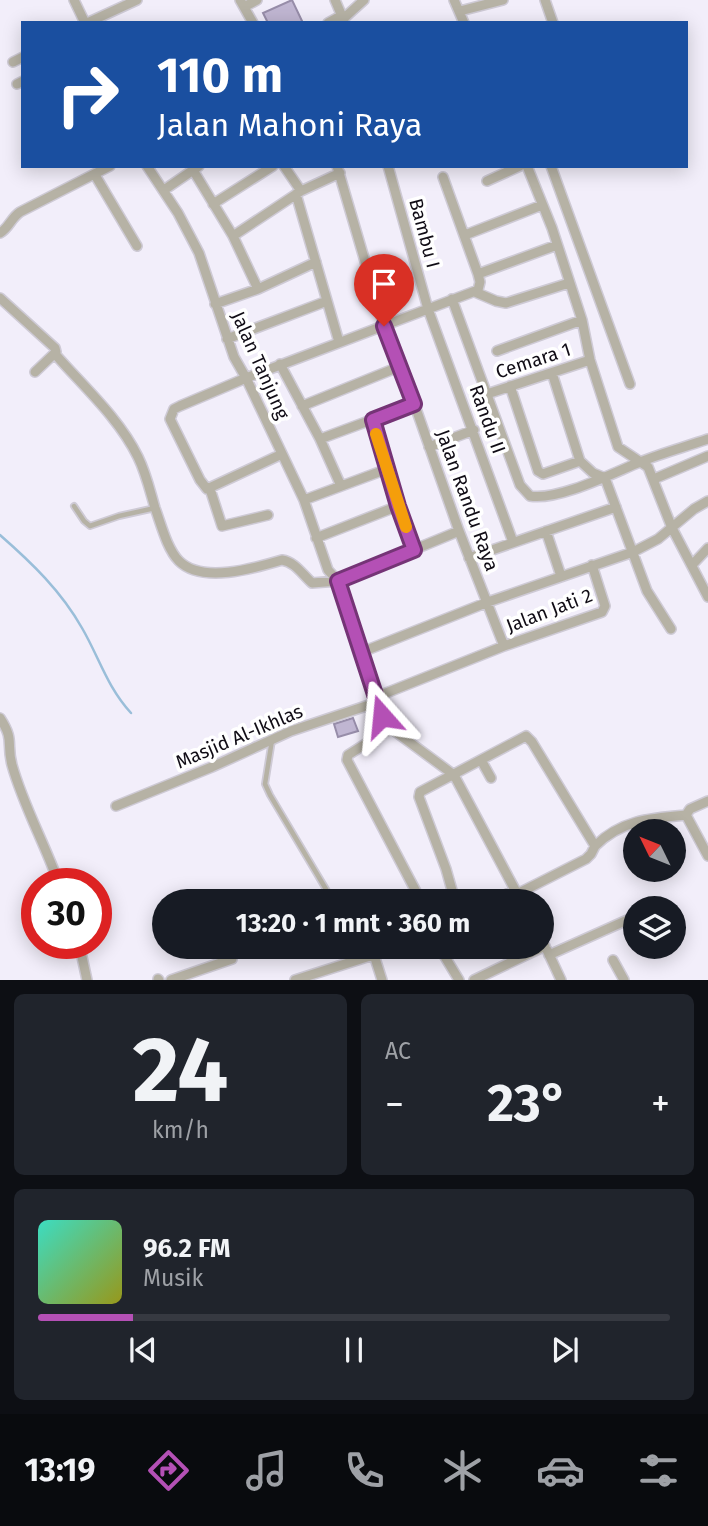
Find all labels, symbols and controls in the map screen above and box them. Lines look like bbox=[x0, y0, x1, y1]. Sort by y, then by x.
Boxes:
text: 110 m bbox=[157, 46, 283, 105]
icon: right bbox=[42, 49, 133, 140]
text: Jalan Mahoni Raya bbox=[157, 106, 422, 144]
street label: Bambu I bbox=[404, 196, 445, 270]
pin bbox=[354, 254, 414, 326]
icon: arrive bbox=[365, 265, 403, 303]
street label: Jalan Tanjung bbox=[227, 308, 295, 423]
street label: Cemara 1 bbox=[493, 338, 574, 383]
street label: Randu II bbox=[465, 382, 511, 457]
street label: Jalan Randu Raya bbox=[431, 426, 504, 574]
street label: Jalan Jati 2 bbox=[503, 583, 596, 637]
position arrow bbox=[345, 679, 419, 753]
street label: Masjid Al-Ikhlas bbox=[172, 699, 306, 774]
north arrow bbox=[623, 819, 686, 882]
map controls bbox=[623, 819, 686, 959]
speed limit sign: 30 bbox=[21, 868, 112, 959]
button: layers bbox=[623, 896, 686, 959]
text: 13:20 · 1 mnt · 360 m bbox=[236, 908, 470, 939]
text: 24 bbox=[133, 1016, 228, 1125]
text: AC bbox=[385, 1037, 411, 1065]
text: 23° bbox=[487, 1072, 568, 1135]
text: − bbox=[385, 1081, 404, 1127]
text: + bbox=[651, 1081, 670, 1127]
text: km/h bbox=[152, 1116, 209, 1144]
text: 96.2 FM bbox=[143, 1233, 231, 1264]
text: Musik bbox=[143, 1264, 203, 1292]
icon: previous bbox=[124, 1331, 162, 1369]
icon: pause bbox=[335, 1331, 373, 1369]
icon: next bbox=[546, 1331, 584, 1369]
icon: directions bbox=[144, 1446, 193, 1495]
icon: music bbox=[242, 1446, 291, 1495]
icon: phone bbox=[340, 1446, 389, 1495]
icon: climate bbox=[438, 1446, 487, 1495]
icon: car bbox=[536, 1446, 585, 1495]
icon: filters bbox=[634, 1446, 683, 1495]
text: 13:19 bbox=[25, 1451, 95, 1489]

